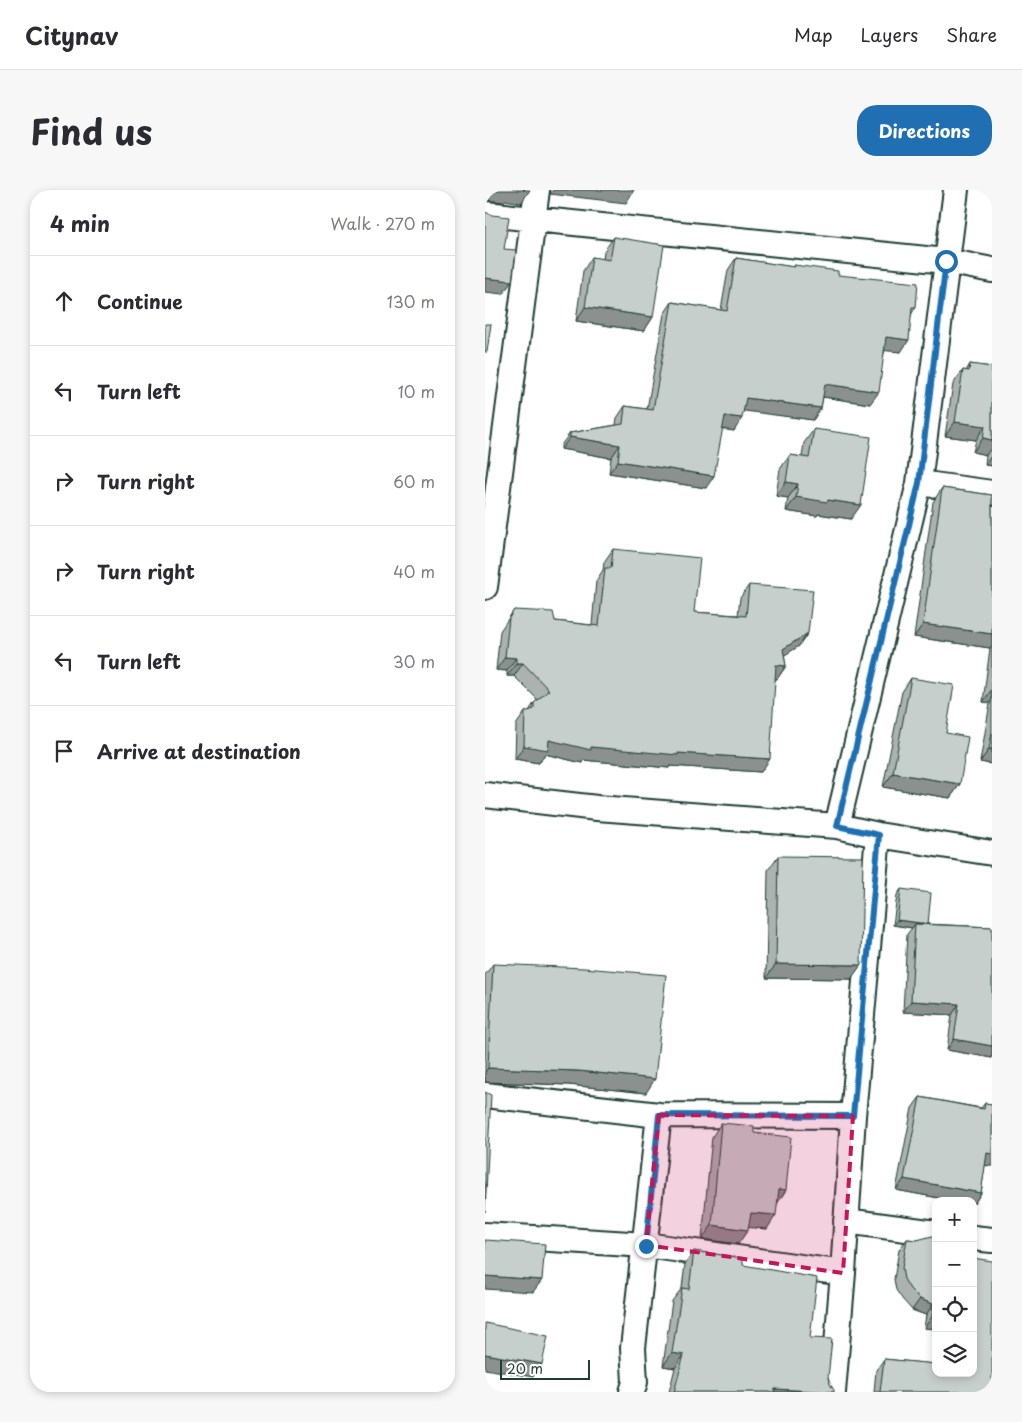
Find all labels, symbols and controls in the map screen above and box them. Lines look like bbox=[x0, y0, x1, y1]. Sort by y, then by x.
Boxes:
text: Citynav bbox=[25, 17, 118, 53]
text: Map bbox=[794, 21, 833, 48]
text: Layers bbox=[861, 21, 918, 48]
text: Share bbox=[946, 21, 997, 48]
text: Find us bbox=[30, 104, 152, 157]
button: Directions bbox=[857, 105, 992, 156]
text: 4 min bbox=[50, 207, 110, 239]
text: Walk · 270 m bbox=[331, 211, 435, 235]
route start bbox=[935, 250, 958, 273]
icon: ahead bbox=[50, 287, 78, 315]
text: Continue bbox=[97, 287, 183, 315]
text: 130 m bbox=[387, 289, 435, 313]
icon: left bbox=[50, 377, 78, 405]
text: Turn left bbox=[97, 377, 181, 405]
text: 10 m bbox=[398, 379, 435, 403]
icon: right bbox=[50, 467, 78, 495]
text: Turn right bbox=[97, 467, 195, 495]
text: 60 m bbox=[393, 469, 435, 493]
icon: right bbox=[50, 557, 78, 585]
text: Turn right bbox=[97, 557, 195, 585]
text: 40 m bbox=[393, 559, 435, 583]
icon: left bbox=[50, 647, 78, 675]
text: Turn left bbox=[97, 647, 181, 675]
text: 30 m bbox=[393, 649, 435, 673]
icon: arrive bbox=[50, 737, 78, 765]
text: Arrive at destination bbox=[97, 737, 301, 765]
map controls bbox=[932, 1197, 977, 1377]
button: + bbox=[932, 1197, 977, 1242]
route end bbox=[635, 1235, 658, 1258]
button: − bbox=[932, 1242, 977, 1287]
button: locate bbox=[932, 1287, 977, 1332]
button: layers bbox=[932, 1332, 977, 1377]
scale bar bbox=[500, 1357, 590, 1380]
text: 20 m bbox=[507, 1358, 543, 1379]

